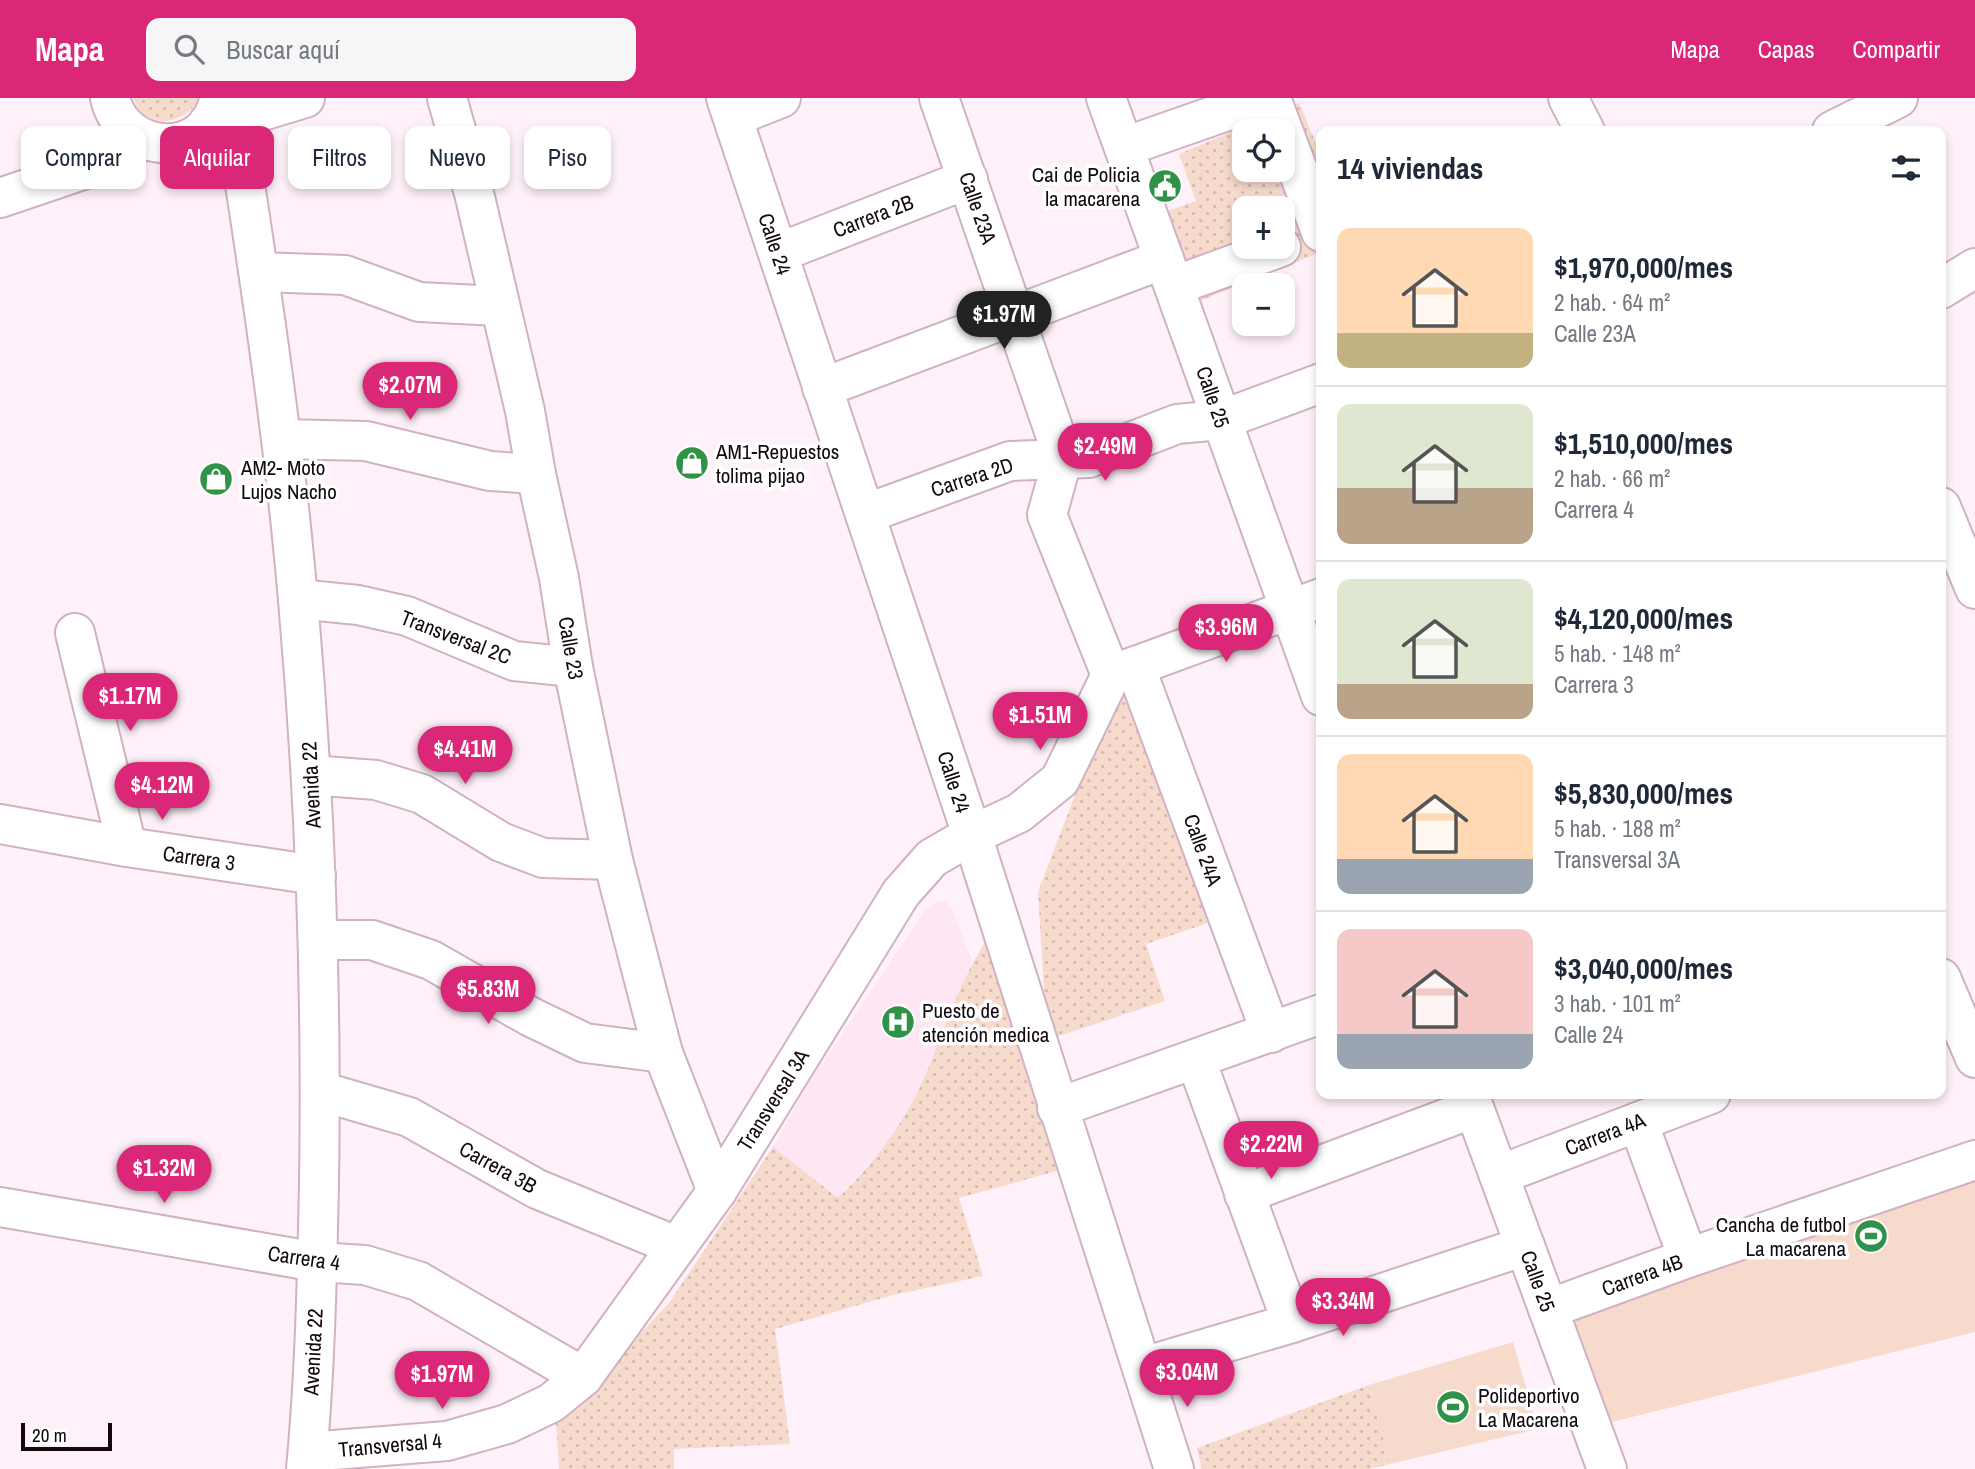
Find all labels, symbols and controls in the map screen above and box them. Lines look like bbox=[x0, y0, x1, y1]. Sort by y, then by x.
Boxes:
search box bbox=[146, 18, 636, 81]
text: Mapa bbox=[35, 27, 104, 71]
icon: search bbox=[170, 30, 208, 68]
text: Buscar aquí bbox=[226, 32, 340, 67]
text: Mapa bbox=[1670, 33, 1720, 65]
text: Capas bbox=[1758, 33, 1815, 65]
text: Compartir bbox=[1853, 33, 1940, 65]
map controls bbox=[1232, 119, 1295, 336]
button: locate bbox=[1232, 119, 1295, 182]
chip: Comprar bbox=[21, 126, 146, 189]
chip: Alquilar bbox=[160, 126, 274, 189]
chip: Filtros bbox=[288, 126, 391, 189]
chip: Nuevo bbox=[405, 126, 510, 189]
chip: Piso bbox=[524, 126, 611, 189]
text: 14 viviendas bbox=[1337, 148, 1483, 188]
icon: filters bbox=[1887, 149, 1925, 187]
place label: Cai de Policia la macarena bbox=[1032, 160, 1140, 213]
public building icon: Cai de Policia la macarena bbox=[1146, 167, 1184, 205]
street label: Calle 23A bbox=[952, 168, 1004, 248]
street label: Carrera 2B bbox=[828, 187, 918, 245]
button: + bbox=[1232, 196, 1295, 259]
street label: Calle 24 bbox=[751, 209, 799, 279]
text: $1,970,000/mes bbox=[1554, 247, 1733, 287]
icon: home bbox=[1393, 256, 1477, 340]
button: − bbox=[1232, 273, 1295, 336]
text: 2 hab. · 64 m² bbox=[1554, 287, 1670, 318]
pin: $1.97M bbox=[947, 292, 1061, 351]
text: $1.97M bbox=[973, 298, 1035, 329]
text: Calle 23A bbox=[1554, 318, 1636, 349]
pin: $2.07M bbox=[353, 362, 467, 422]
street label: Calle 25 bbox=[1189, 362, 1237, 432]
text: $2.07M bbox=[379, 369, 441, 400]
text: $1,510,000/mes bbox=[1554, 423, 1733, 463]
pin: $2.49M bbox=[1048, 424, 1162, 483]
text: $2.49M bbox=[1074, 430, 1136, 461]
icon: home bbox=[1393, 432, 1477, 516]
place label: AM1-Repuestos tolima pijao bbox=[715, 437, 839, 490]
shop icon: AM1-Repuestos tolima pijao bbox=[673, 444, 711, 482]
street label: Carrera 2D bbox=[927, 450, 1017, 504]
place label: AM2- Moto Lujos Nacho bbox=[240, 453, 337, 506]
shop icon: AM2- Moto Lujos Nacho bbox=[197, 460, 235, 498]
text: 2 hab. · 66 m² bbox=[1554, 463, 1670, 494]
text: Carrera 4 bbox=[1554, 494, 1634, 525]
text: $4,120,000/mes bbox=[1554, 598, 1733, 638]
street label: Transversal 2C bbox=[397, 603, 515, 671]
pin: $3.96M bbox=[1169, 604, 1283, 664]
icon: home bbox=[1393, 607, 1477, 691]
text: $3.96M bbox=[1195, 611, 1257, 642]
street label: Calle 23 bbox=[551, 614, 591, 682]
text: 5 hab. · 148 m² bbox=[1554, 638, 1681, 669]
text: Carrera 3 bbox=[1554, 669, 1634, 700]
pin: $1.17M bbox=[73, 674, 187, 733]
text: $1.17M bbox=[99, 680, 161, 711]
pin: $1.51M bbox=[983, 692, 1097, 752]
text: $1.51M bbox=[1009, 699, 1071, 730]
pin: $4.41M bbox=[408, 726, 522, 786]
text: $4.41M bbox=[434, 733, 496, 764]
street label: Avenida 22 bbox=[294, 741, 328, 830]
street label: Calle 24 bbox=[930, 747, 978, 817]
pin: $4.12M bbox=[105, 762, 219, 822]
text: $4.12M bbox=[131, 769, 193, 800]
text: $5,830,000/mes bbox=[1554, 773, 1733, 813]
icon: home bbox=[1393, 782, 1477, 866]
street label: Calle 24A bbox=[1177, 810, 1230, 891]
text: 5 hab. · 188 m² bbox=[1554, 813, 1681, 844]
street label: Carrera 3 bbox=[161, 839, 237, 877]
text: Transversal 3A bbox=[1554, 844, 1680, 875]
text: $3,040,000/mes bbox=[1554, 948, 1733, 988]
icon: home bbox=[1393, 957, 1477, 1041]
pin: $5.83M bbox=[431, 967, 545, 1026]
text: $5.83M bbox=[457, 973, 519, 1004]
text: 3 hab. · 101 m² bbox=[1554, 988, 1681, 1019]
place label: Puesto de atención medica bbox=[922, 996, 1050, 1049]
hospital icon: Puesto de atención medica bbox=[879, 1003, 917, 1041]
text: Calle 24 bbox=[1554, 1019, 1623, 1050]
street label: Transversal 3A bbox=[730, 1043, 816, 1157]
street label: Carrera 4A bbox=[1560, 1105, 1650, 1163]
pin: $2.22M bbox=[1214, 1122, 1328, 1181]
text: $2.22M bbox=[1240, 1128, 1302, 1159]
street label: Carrera 3B bbox=[454, 1134, 542, 1200]
pin: $1.32M bbox=[107, 1146, 221, 1205]
text: $1.32M bbox=[133, 1152, 195, 1183]
place label: Cancha de futbol La macarena bbox=[1716, 1210, 1846, 1263]
sports icon: Cancha de futbol La macarena bbox=[1852, 1217, 1890, 1255]
street label: Carrera 4 bbox=[266, 1239, 342, 1277]
street label: Calle 25 bbox=[1514, 1246, 1562, 1316]
street label: Carrera 4B bbox=[1597, 1247, 1687, 1303]
pin: $3.34M bbox=[1286, 1278, 1400, 1338]
text: $3.34M bbox=[1312, 1285, 1374, 1316]
street label: Avenida 22 bbox=[296, 1308, 330, 1397]
pin: $3.04M bbox=[1130, 1350, 1244, 1409]
pin: $1.97M bbox=[385, 1352, 499, 1411]
text: $3.04M bbox=[1156, 1356, 1218, 1387]
text: $1.97M bbox=[411, 1358, 473, 1389]
place label: Polideportivo La Macarena bbox=[1478, 1381, 1579, 1434]
sports icon: Polideportivo La Macarena bbox=[1434, 1388, 1472, 1426]
scale bar bbox=[21, 1420, 112, 1452]
text: 20 m bbox=[32, 1422, 67, 1448]
street label: Transversal 4 bbox=[337, 1426, 443, 1464]

